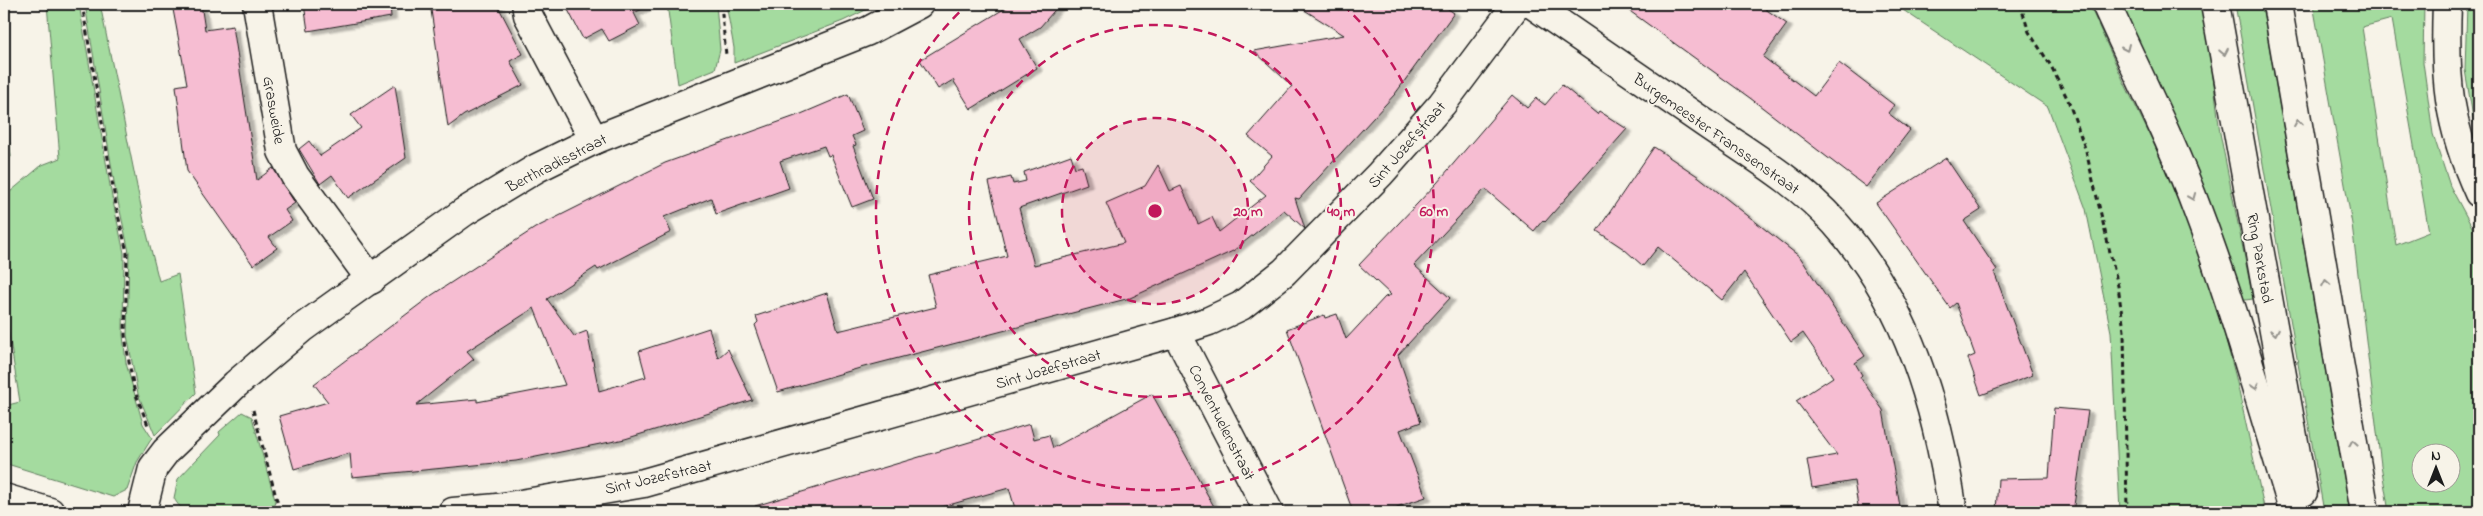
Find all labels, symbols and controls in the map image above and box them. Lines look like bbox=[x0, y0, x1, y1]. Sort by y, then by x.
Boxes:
one-way arrow bbox=[2119, 43, 2130, 52]
one-way arrow bbox=[2218, 47, 2228, 56]
street label: Burgemeester Franssenstraat bbox=[1627, 67, 1805, 202]
street label: Grasweide bbox=[255, 75, 291, 147]
street label: Sint Jozefstraat bbox=[1363, 96, 1453, 194]
one-way arrow bbox=[2294, 118, 2304, 127]
street label: Berthradisstraat bbox=[501, 128, 612, 200]
one-way arrow bbox=[2186, 192, 2196, 201]
text: 20 m bbox=[1232, 201, 1263, 223]
text: 40 m bbox=[1326, 201, 1355, 223]
text: 60 m bbox=[1419, 201, 1449, 223]
centre of rings bbox=[1146, 202, 1164, 220]
street label: Ring Parkstad bbox=[2239, 212, 2279, 305]
one-way arrow bbox=[2321, 278, 2331, 287]
one-way arrow bbox=[2269, 328, 2279, 337]
street label: Sint Jozefstraat bbox=[993, 343, 1105, 396]
street label: Conventuelenstraat bbox=[1182, 361, 1261, 486]
one-way arrow bbox=[2249, 381, 2259, 390]
one-way arrow bbox=[2349, 439, 2359, 447]
north arrow bbox=[2410, 444, 2460, 494]
text: N bbox=[2431, 446, 2441, 467]
street label: Sint Jozefstraat bbox=[603, 454, 715, 502]

